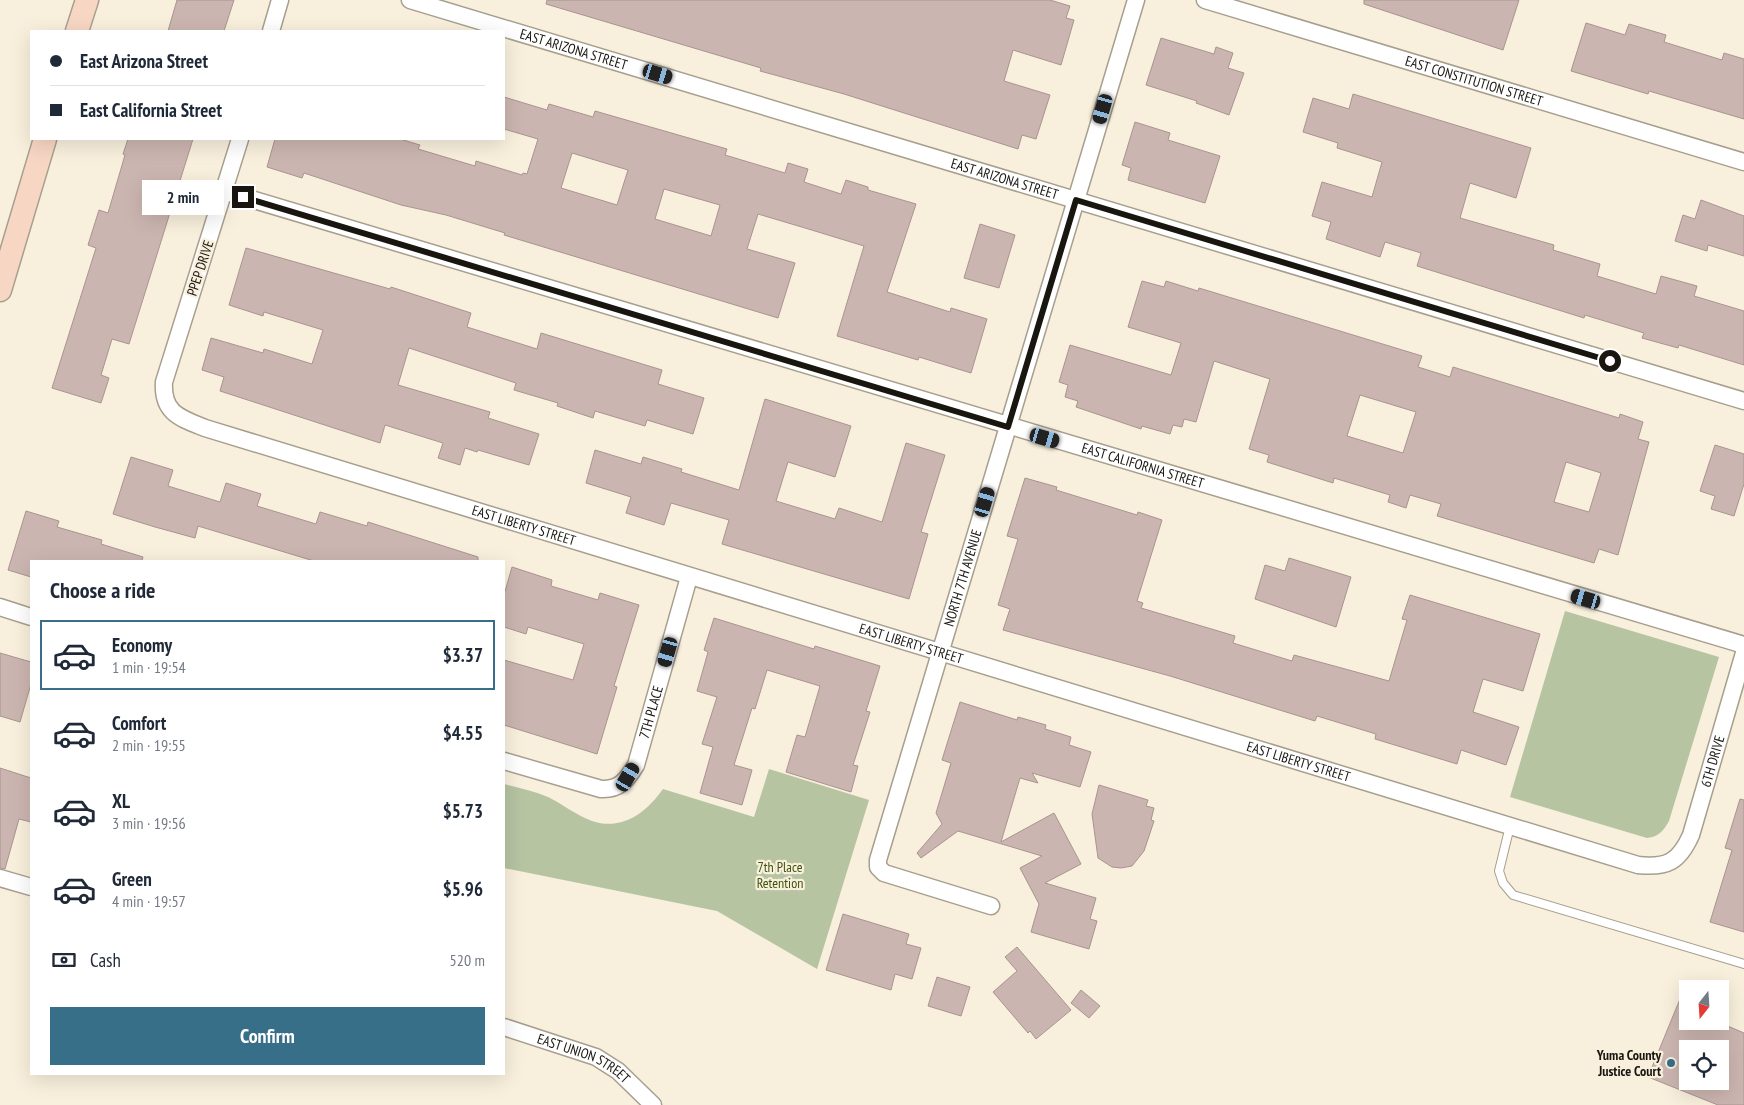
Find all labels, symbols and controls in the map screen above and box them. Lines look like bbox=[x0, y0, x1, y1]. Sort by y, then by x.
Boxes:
street label: EAST ARIZONA STREET bbox=[518, 25, 630, 74]
text: East Arizona Street bbox=[80, 49, 208, 73]
street label: EAST CONSTITUTION STREET bbox=[1403, 52, 1546, 110]
car bbox=[641, 62, 674, 86]
car bbox=[1091, 93, 1114, 125]
text: East California Street bbox=[80, 98, 222, 122]
street label: EAST ARIZONA STREET bbox=[949, 154, 1061, 204]
callout: 2 min bbox=[143, 180, 226, 214]
route end bbox=[232, 186, 254, 208]
text: 2 min bbox=[167, 187, 199, 207]
street label: PPEP DRIVE bbox=[183, 238, 217, 298]
route start bbox=[1599, 350, 1621, 372]
car bbox=[1028, 427, 1061, 449]
street label: EAST CALIFORNIA STREET bbox=[1080, 439, 1207, 492]
car bbox=[973, 485, 996, 519]
street label: EAST LIBERTY STREET bbox=[470, 501, 579, 550]
street label: NORTH 7TH AVENUE bbox=[940, 527, 986, 628]
text: Choose a ride bbox=[50, 576, 155, 604]
car bbox=[1569, 588, 1602, 610]
street label: EAST LIBERTY STREET bbox=[857, 619, 966, 668]
icon: car bbox=[52, 633, 97, 678]
text: Economy bbox=[112, 633, 172, 657]
car bbox=[656, 636, 679, 668]
text: $3.37 bbox=[443, 643, 483, 667]
text: 1 min · 19:54 bbox=[112, 657, 186, 677]
street label: 7TH PLACE bbox=[635, 684, 667, 741]
icon: car bbox=[52, 711, 97, 756]
text: Comfort bbox=[112, 711, 166, 735]
text: $4.55 bbox=[443, 721, 483, 745]
street label: 6TH DRIVE bbox=[1696, 733, 1729, 789]
text: 2 min · 19:55 bbox=[112, 735, 186, 755]
street label: EAST LIBERTY STREET bbox=[1245, 737, 1353, 786]
car bbox=[614, 760, 641, 794]
icon: car bbox=[52, 789, 97, 834]
text: XL bbox=[112, 789, 130, 813]
text: $5.73 bbox=[443, 799, 483, 823]
text: 3 min · 19:56 bbox=[112, 813, 186, 833]
park label: 7th Place Retention bbox=[757, 858, 803, 892]
icon: car bbox=[52, 867, 97, 912]
text: Green bbox=[112, 867, 152, 891]
text: $5.96 bbox=[443, 877, 483, 901]
text: 4 min · 19:57 bbox=[112, 891, 186, 911]
icon: cash bbox=[50, 946, 78, 974]
text: Cash bbox=[90, 948, 121, 972]
text: 520 m bbox=[450, 950, 485, 970]
north arrow bbox=[1679, 980, 1729, 1030]
map controls bbox=[1679, 980, 1729, 1090]
button: Confirm bbox=[50, 1007, 485, 1065]
street label: EAST UNION STREET bbox=[535, 1029, 635, 1087]
button: locate bbox=[1679, 1040, 1729, 1090]
place label: Yuma County Justice Court bbox=[1596, 1046, 1661, 1080]
marker: Yuma County Justice Court bbox=[1665, 1057, 1677, 1069]

